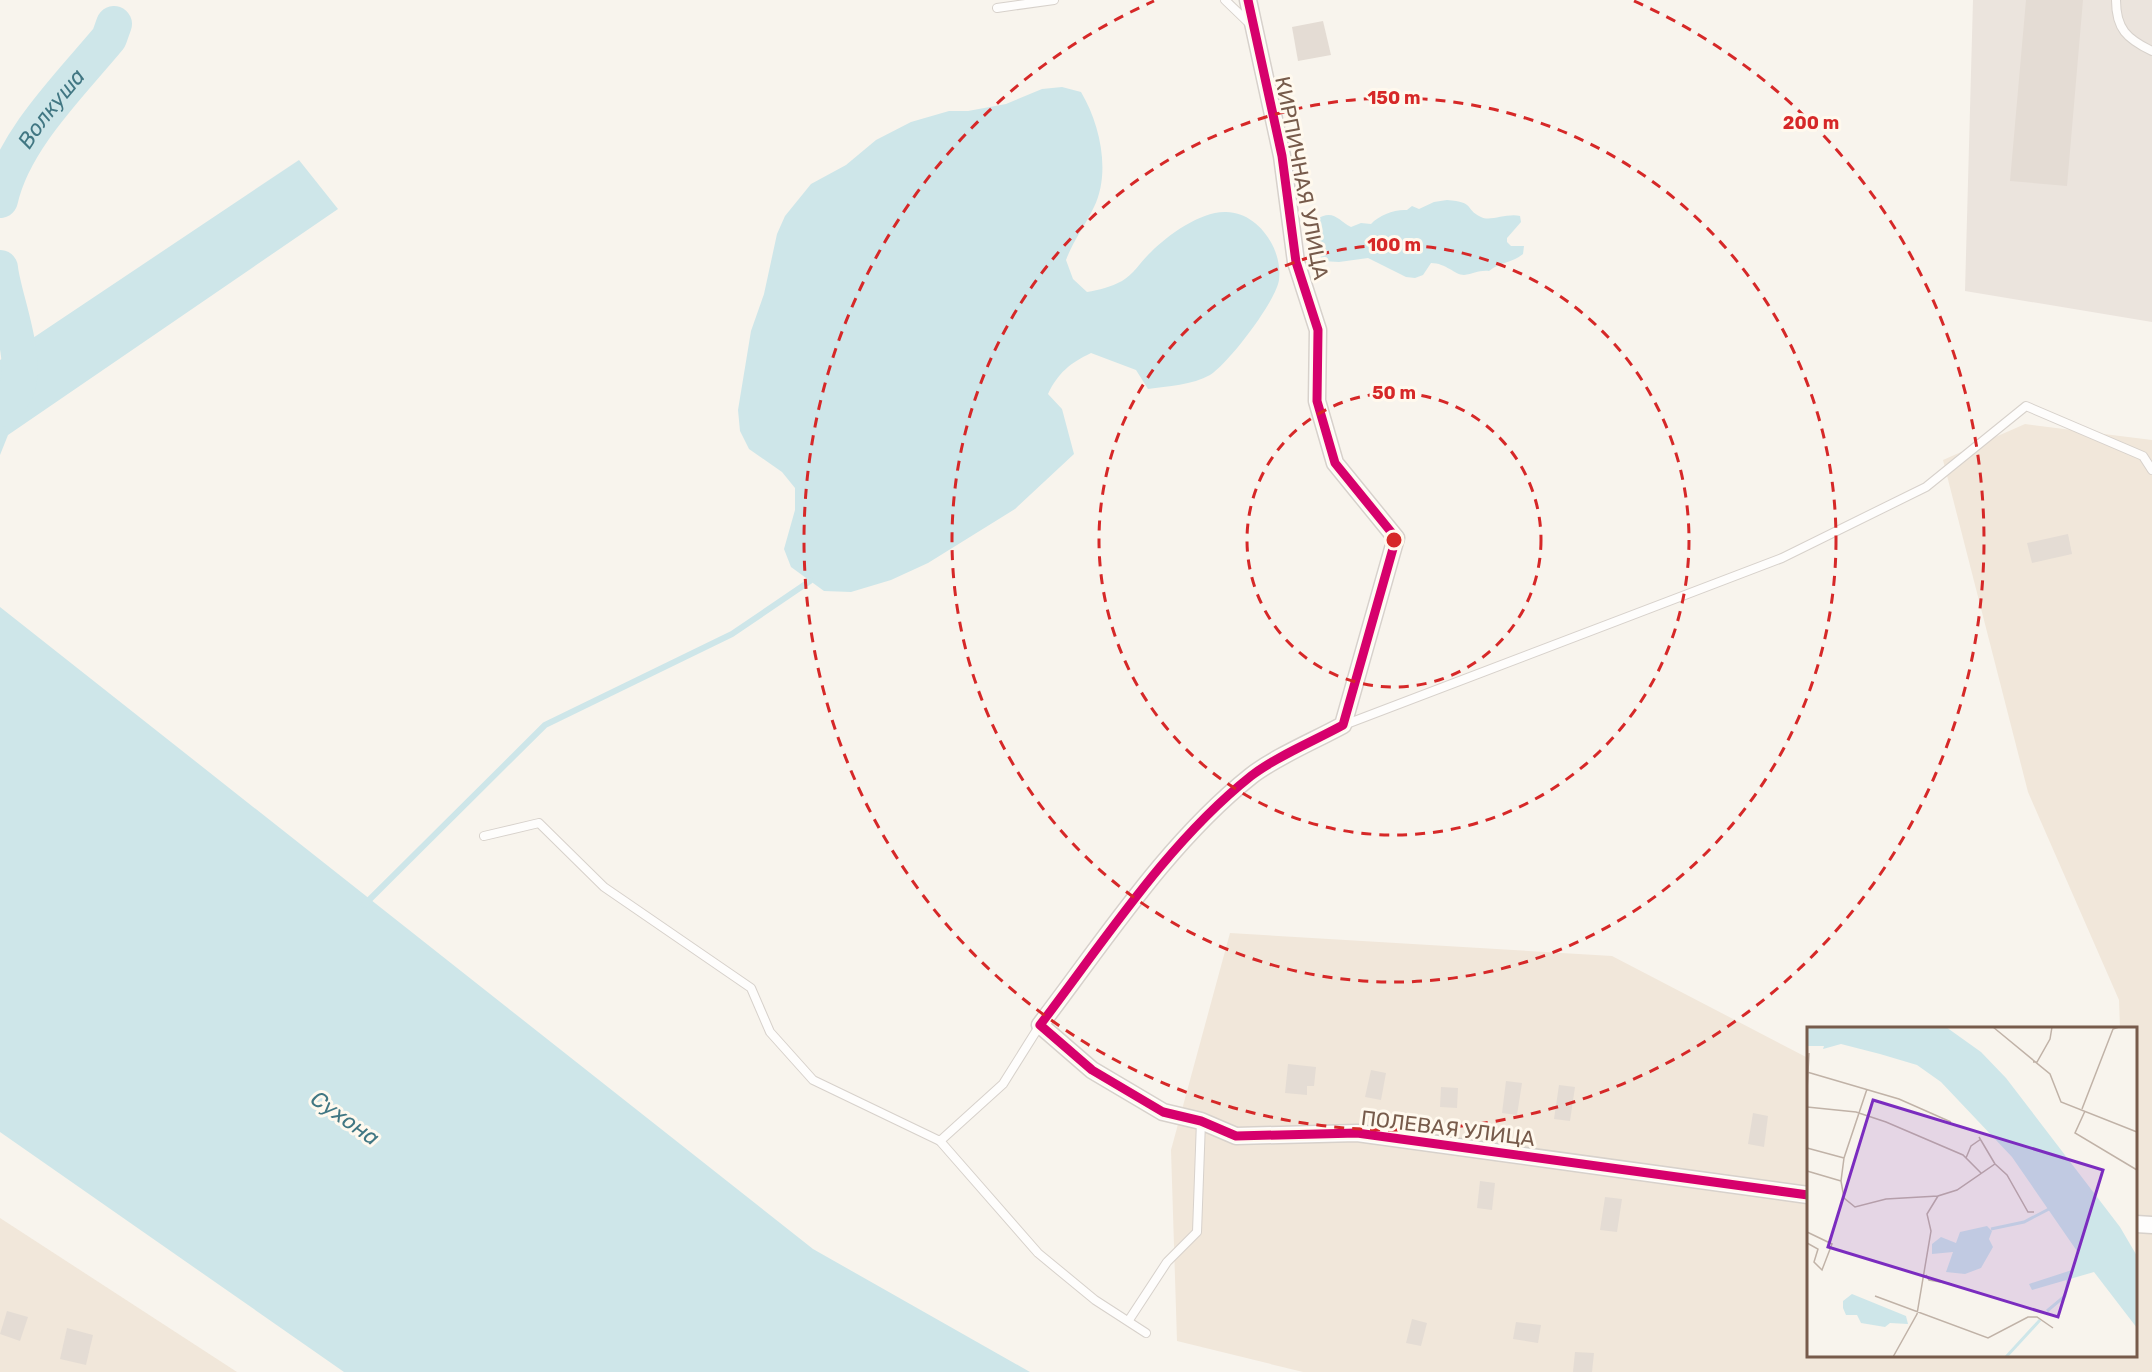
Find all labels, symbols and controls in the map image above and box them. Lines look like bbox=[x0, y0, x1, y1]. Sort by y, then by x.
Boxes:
water label: Волкуша bbox=[11, 63, 91, 153]
street label: КИРПИЧНАЯ УЛИЦА bbox=[1270, 74, 1334, 282]
text: 150 m bbox=[1367, 87, 1421, 109]
text: 200 m bbox=[1783, 112, 1839, 134]
text: 100 m bbox=[1367, 234, 1421, 256]
text: 50 m bbox=[1372, 382, 1416, 404]
centre of rings bbox=[1384, 530, 1404, 550]
inset map bbox=[1807, 1027, 2137, 1357]
water label: Сухона bbox=[305, 1085, 385, 1151]
street label: ПОЛЕВАЯ УЛИЦА bbox=[1360, 1105, 1536, 1151]

